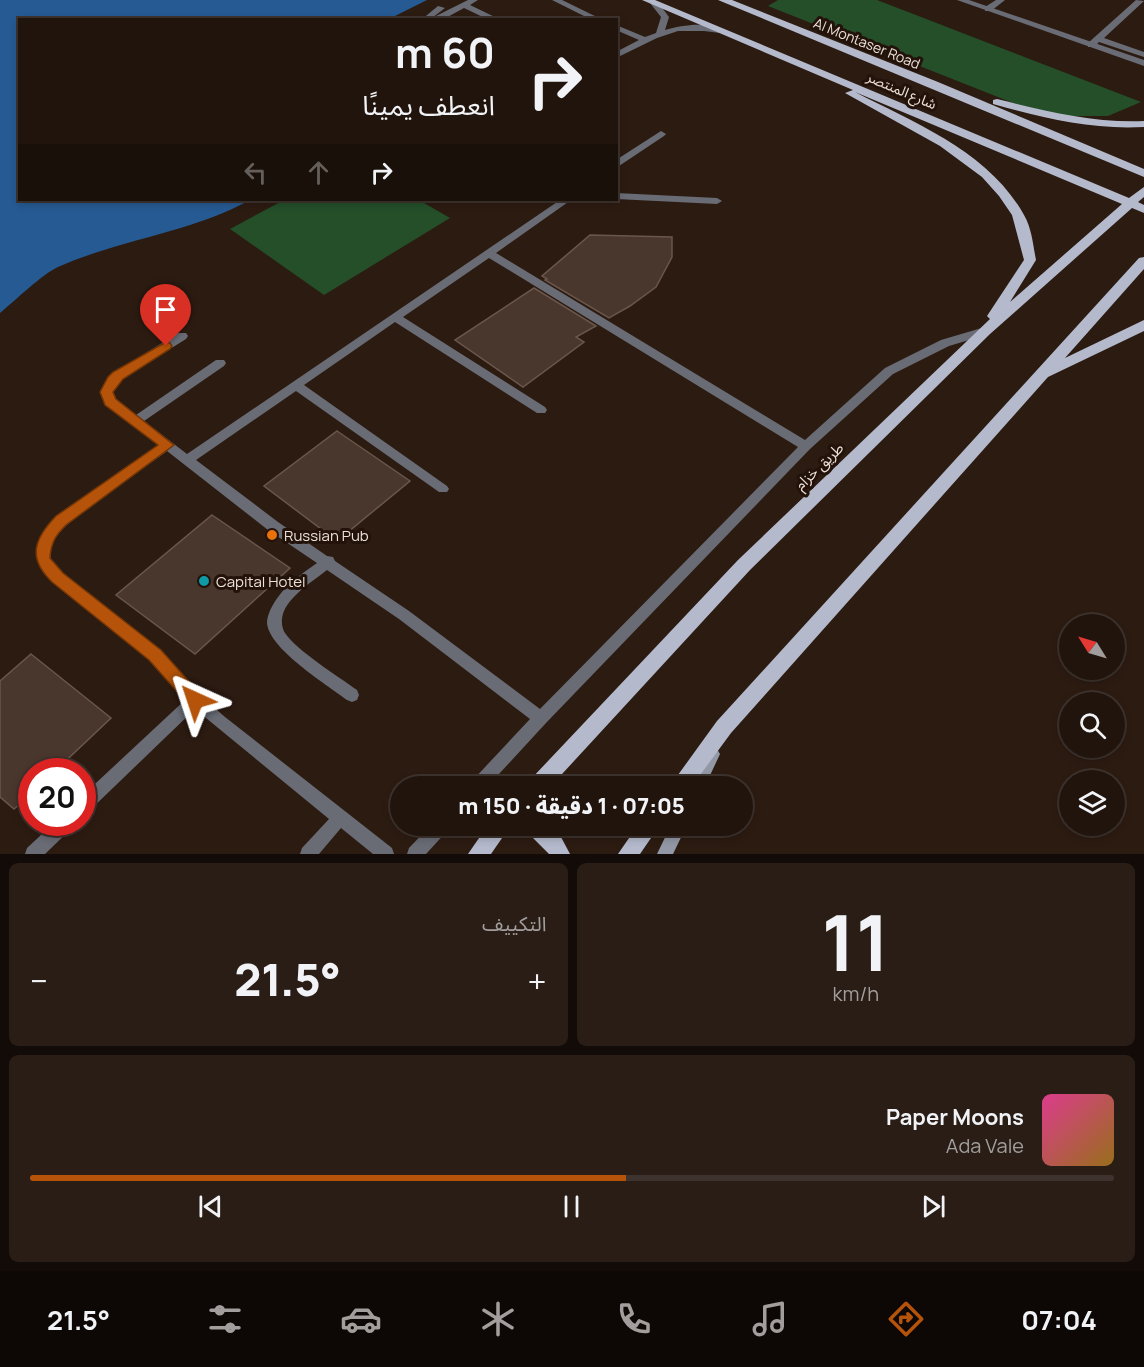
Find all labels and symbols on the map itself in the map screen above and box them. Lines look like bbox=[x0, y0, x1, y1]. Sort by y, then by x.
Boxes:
street label: Al Montaser Road bbox=[811, 13, 923, 73]
street label: شارع المنتصر bbox=[863, 66, 940, 115]
pin bbox=[140, 284, 191, 346]
street label: طريق خزام bbox=[790, 437, 849, 495]
place label: Russian Pub bbox=[284, 525, 369, 546]
marker: Russian Pub bbox=[265, 528, 279, 542]
place label: Capital Hotel bbox=[216, 571, 305, 592]
marker: Capital Hotel bbox=[197, 574, 211, 588]
north arrow bbox=[1059, 614, 1125, 680]
position arrow bbox=[163, 668, 227, 732]
speed limit sign: 20 bbox=[18, 758, 96, 836]

